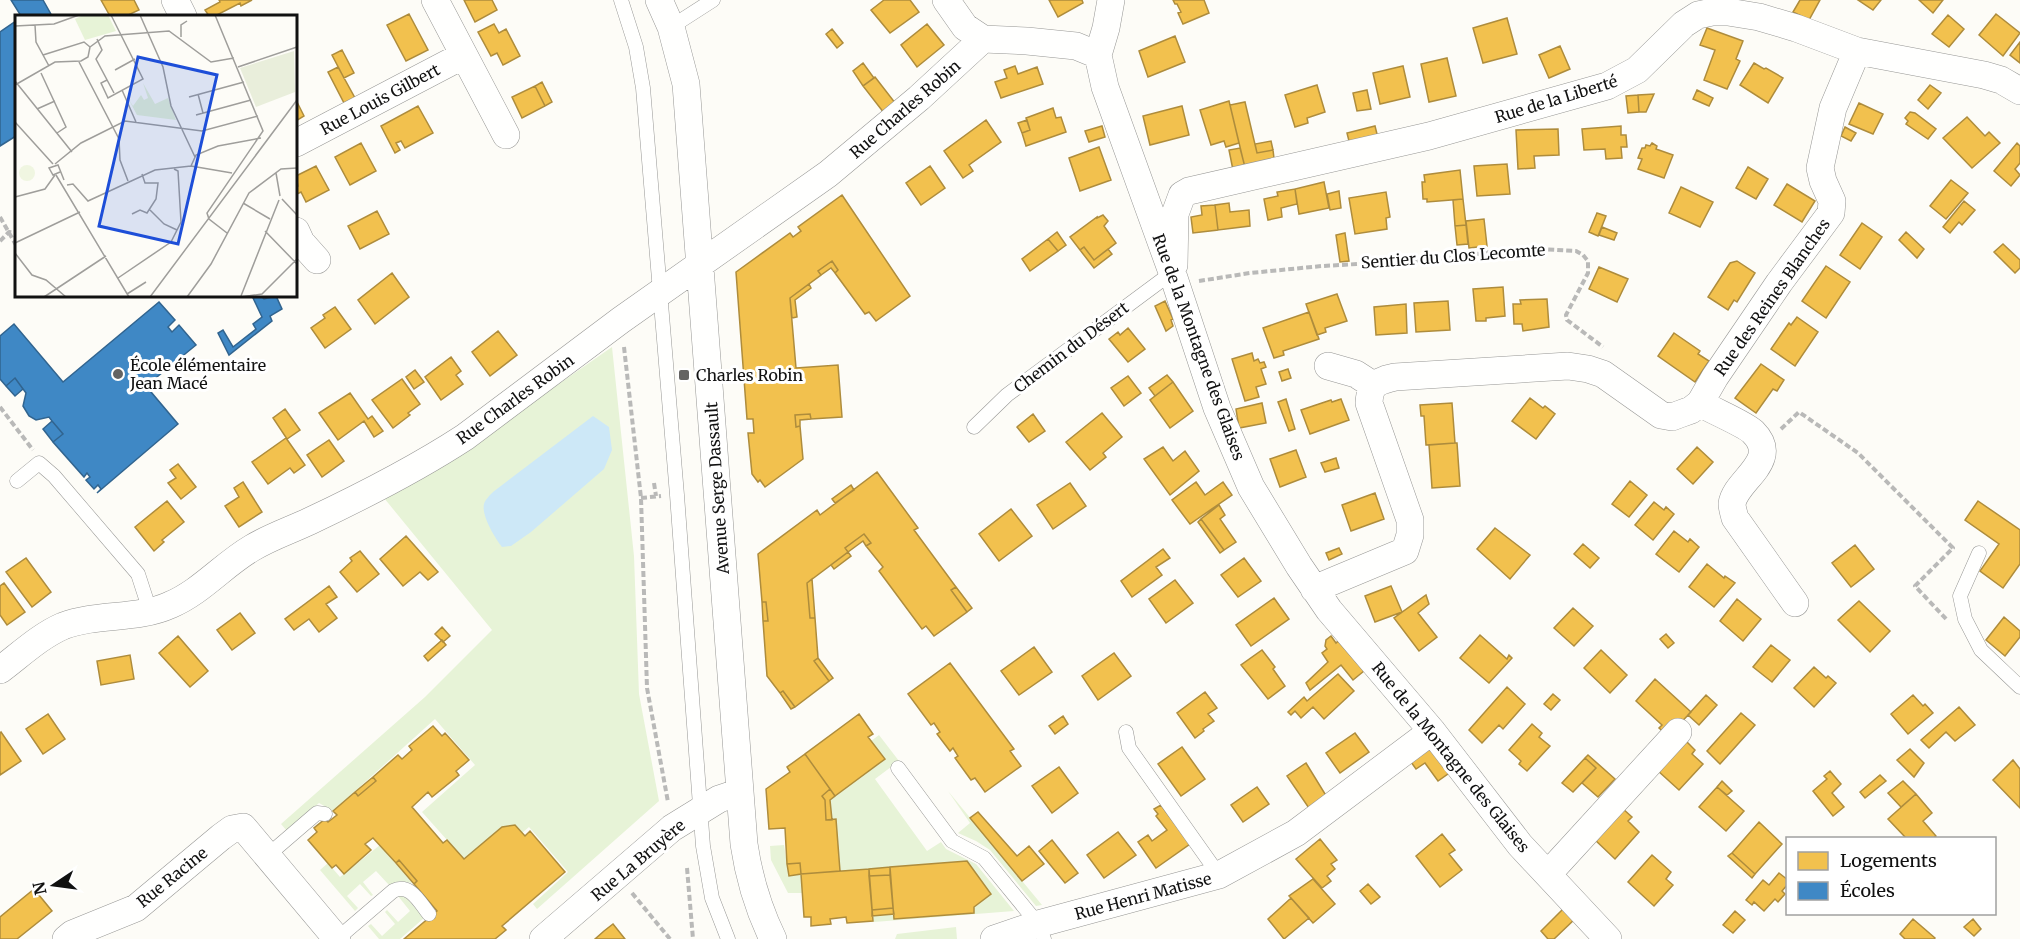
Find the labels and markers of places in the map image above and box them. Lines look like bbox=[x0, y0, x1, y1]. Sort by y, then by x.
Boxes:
place label: École élémentaire Jean Macé bbox=[129, 355, 266, 393]
place label: Charles Robin bbox=[696, 365, 803, 385]
marker: École élémentaire Jean Macé bbox=[111, 367, 125, 381]
marker: Charles Robin bbox=[677, 368, 691, 382]

